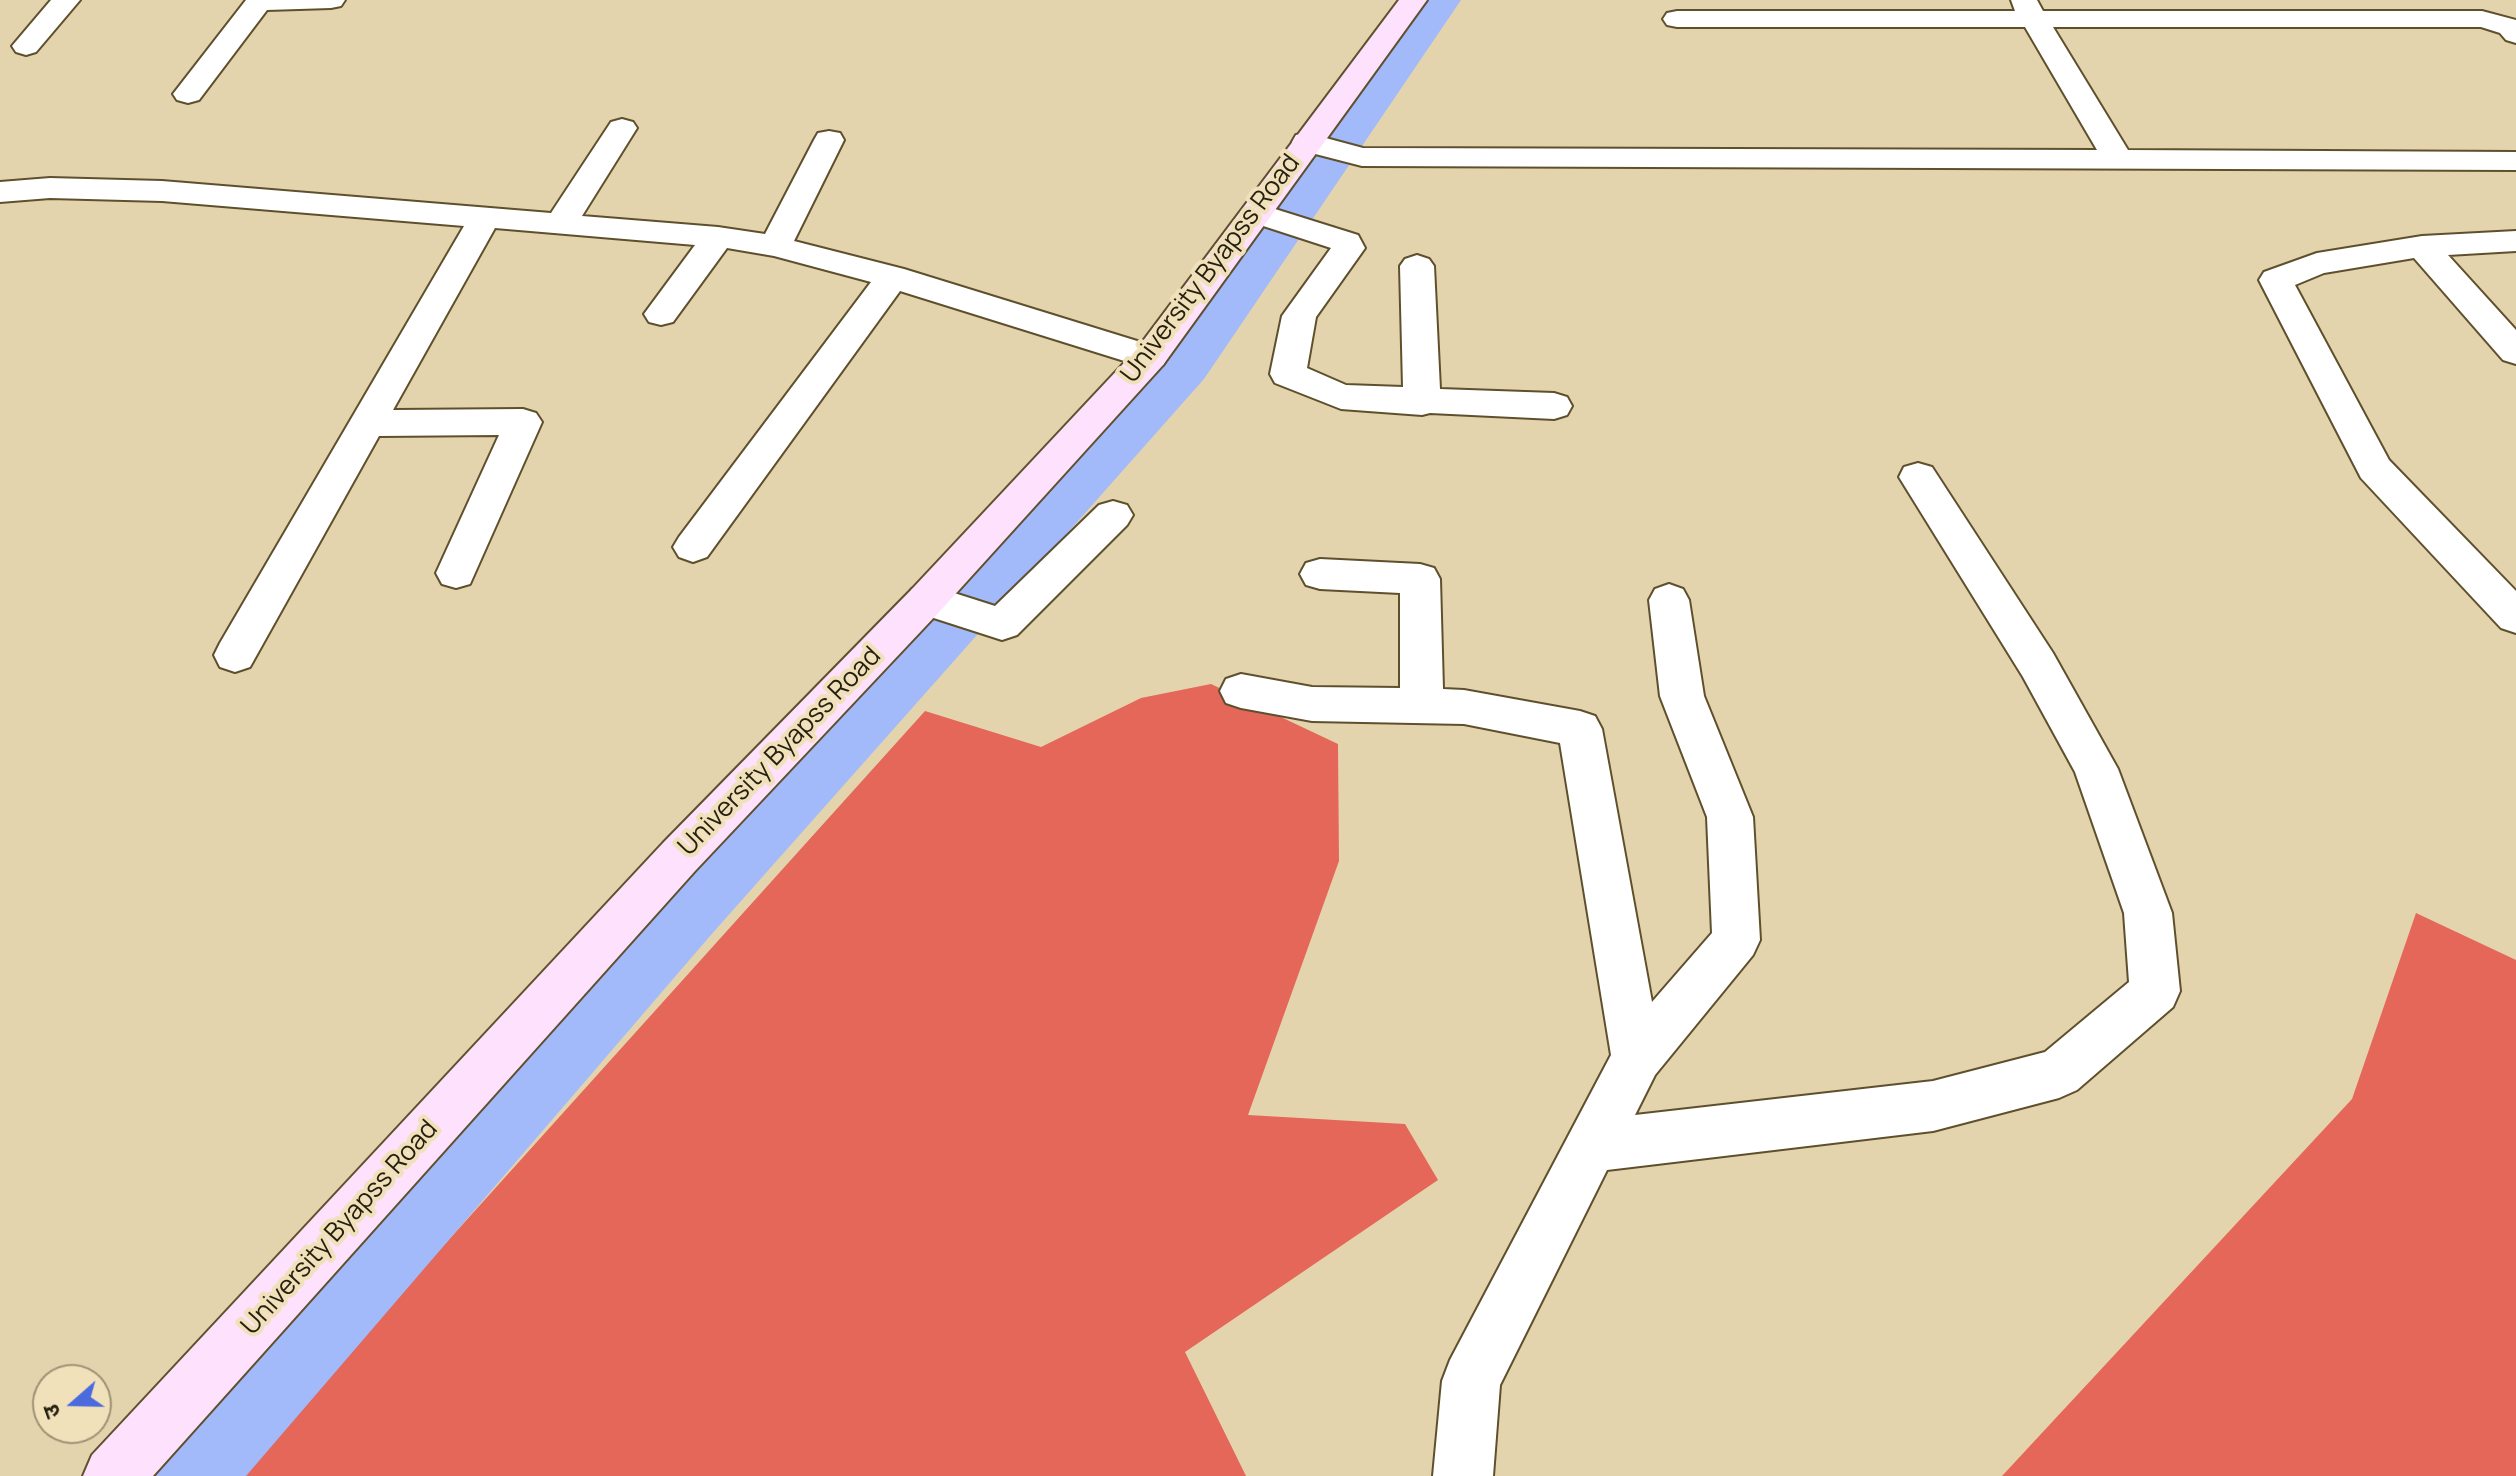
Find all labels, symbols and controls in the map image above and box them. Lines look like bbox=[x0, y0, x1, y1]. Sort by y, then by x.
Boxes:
street label: University Byapss Road bbox=[1115, 149, 1307, 389]
street label: University Byapss Road bbox=[672, 641, 888, 863]
street label: University Byapss Road bbox=[235, 1114, 445, 1342]
north arrow bbox=[32, 1364, 112, 1444]
text: उ bbox=[35, 1400, 68, 1423]

